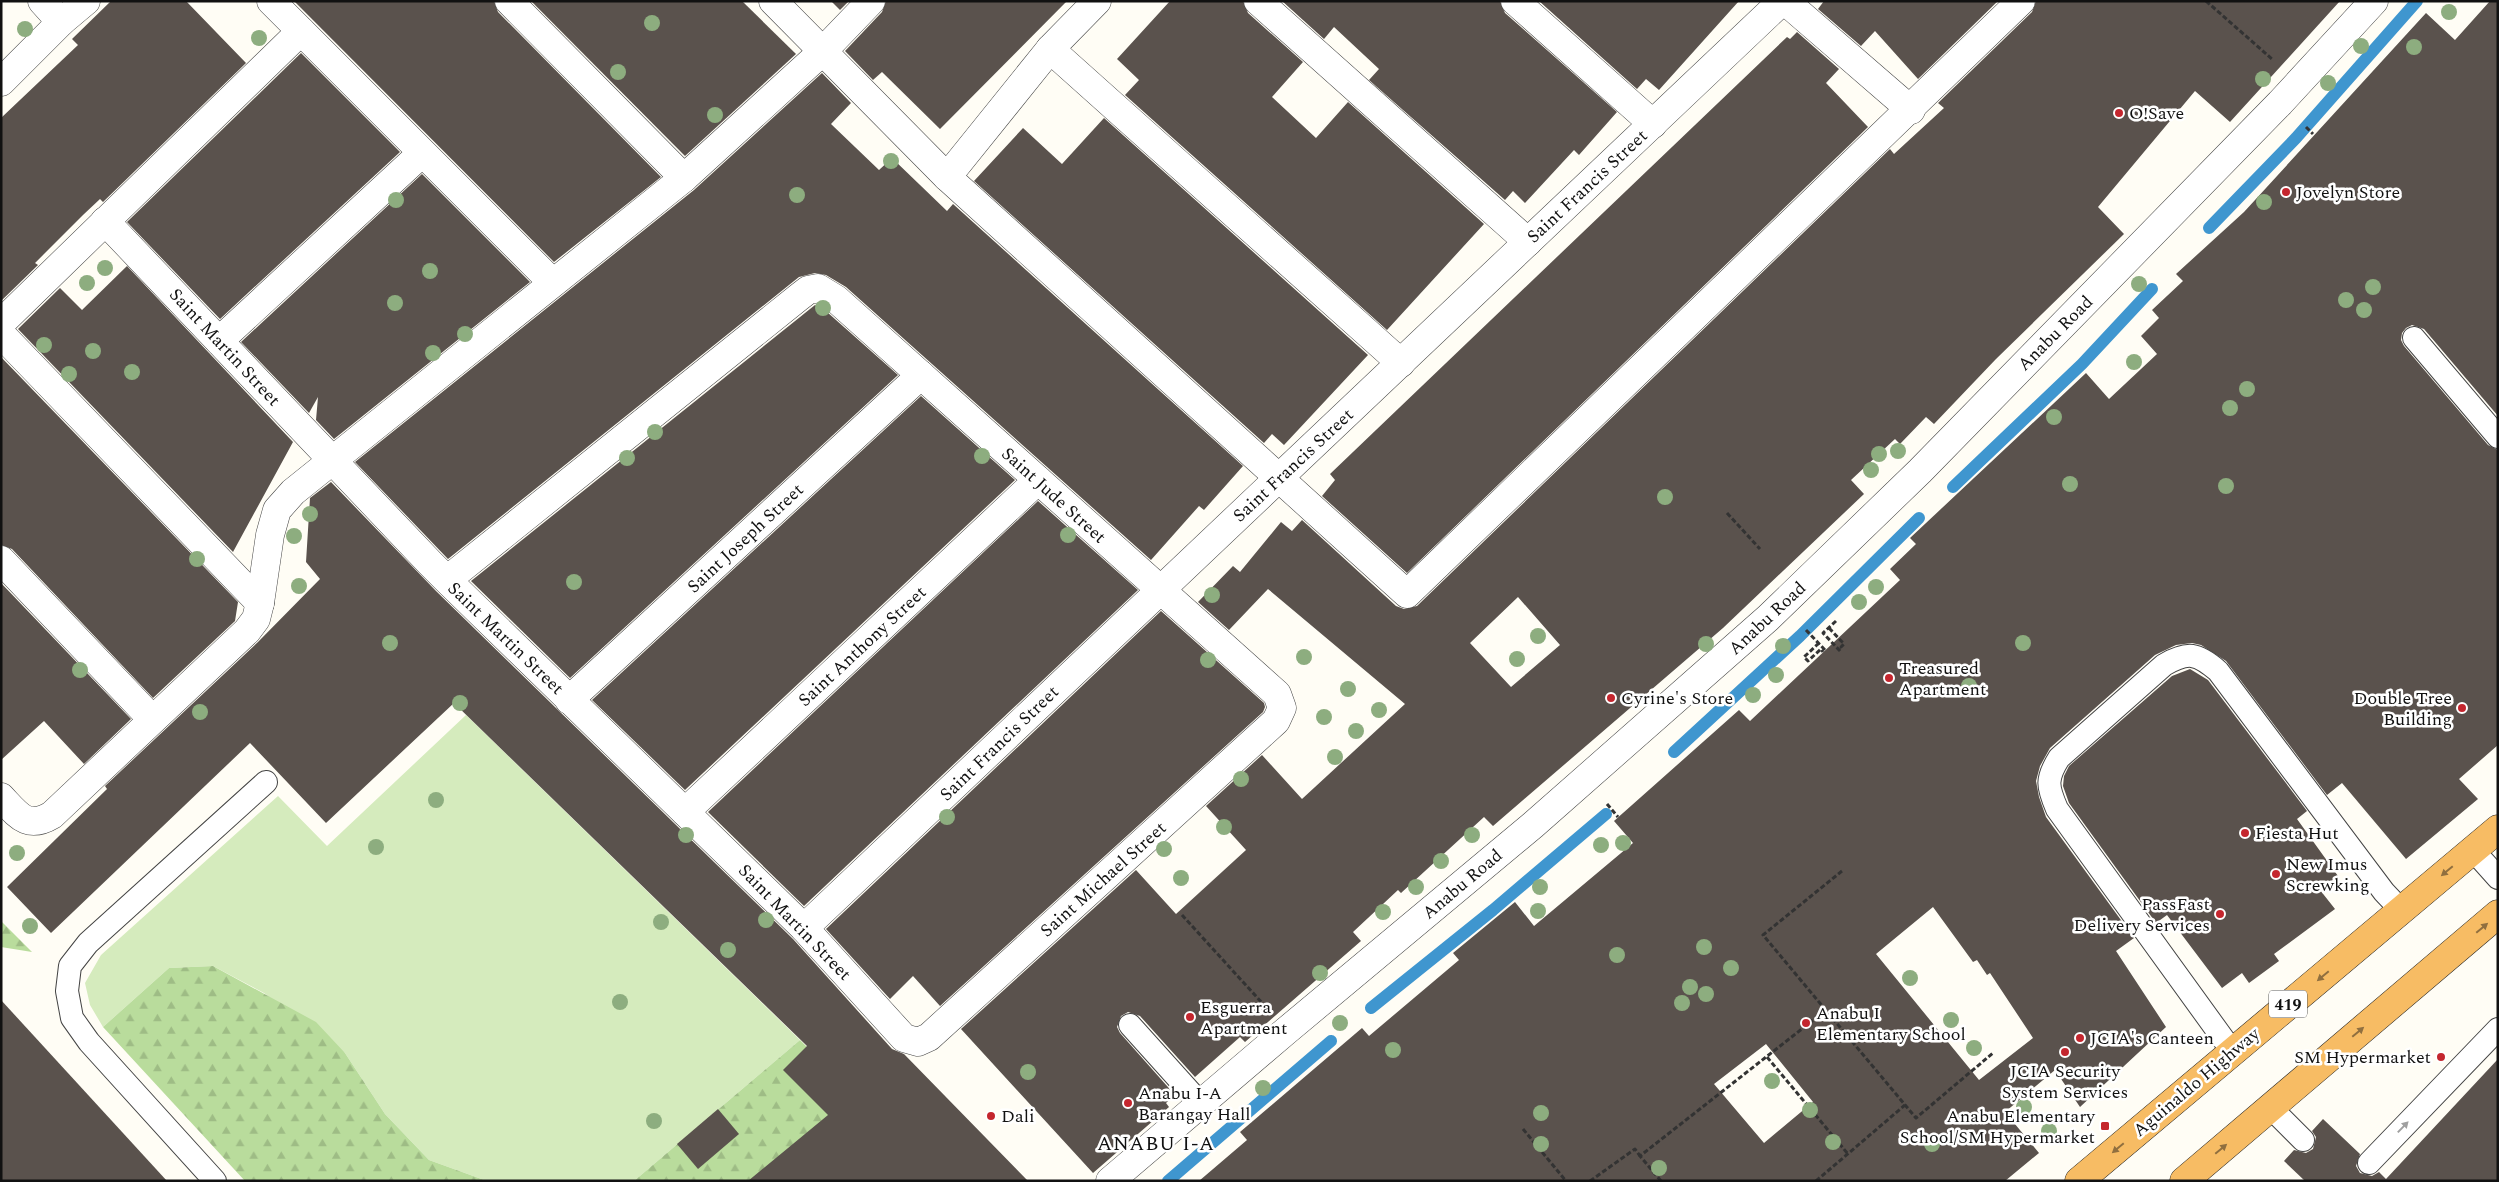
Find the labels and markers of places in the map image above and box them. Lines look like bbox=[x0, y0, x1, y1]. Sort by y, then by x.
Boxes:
place label: O!Save bbox=[2129, 100, 2184, 127]
marker: O!Save bbox=[2113, 107, 2125, 119]
place label: Jovelyn Store bbox=[2296, 179, 2400, 206]
marker: Jovelyn Store bbox=[2280, 186, 2292, 198]
place label: Treasured Apartment bbox=[1899, 655, 1986, 703]
marker: Treasured Apartment bbox=[1883, 672, 1895, 684]
place label: Cyrine's Store bbox=[1621, 685, 1733, 712]
place label: Double Tree Building bbox=[2353, 685, 2452, 733]
marker: Cyrine's Store bbox=[1605, 692, 1617, 704]
marker: Double Tree Building bbox=[2456, 702, 2468, 714]
place label: Fiesta Hut bbox=[2255, 820, 2339, 847]
marker: Fiesta Hut bbox=[2239, 827, 2251, 839]
place label: New Imus Screwking bbox=[2286, 851, 2369, 899]
marker: New Imus Screwking bbox=[2270, 868, 2282, 880]
place label: PassFast Delivery Services bbox=[2074, 891, 2210, 939]
marker: PassFast Delivery Services bbox=[2214, 908, 2226, 920]
place label: Esguerra Apartment bbox=[1200, 994, 1287, 1042]
place label: Anabu I Elementary School bbox=[1816, 1000, 1966, 1048]
marker: Esguerra Apartment bbox=[1184, 1011, 1196, 1023]
marker: Anabu I Elementary School bbox=[1800, 1017, 1812, 1029]
place label: JCIA's Canteen bbox=[2090, 1025, 2214, 1052]
marker: JCIA's Canteen bbox=[2074, 1032, 2086, 1044]
place label: SM Hypermarket bbox=[2294, 1044, 2431, 1071]
marker: JCIA Security System Services bbox=[2059, 1046, 2071, 1058]
marker: SM Hypermarket bbox=[2435, 1051, 2447, 1063]
place label: JCIA Security System Services bbox=[2002, 1058, 2128, 1106]
place label: Anabu I-A Barangay Hall bbox=[1138, 1080, 1251, 1128]
marker: Anabu I-A Barangay Hall bbox=[1122, 1097, 1134, 1109]
place label: Dali bbox=[1001, 1103, 1035, 1130]
place label: Anabu Elementary School/SM Hypermarket bbox=[1900, 1103, 2096, 1151]
marker: Dali bbox=[985, 1110, 997, 1122]
marker: Anabu Elementary School/SM Hypermarket bbox=[2099, 1120, 2111, 1132]

